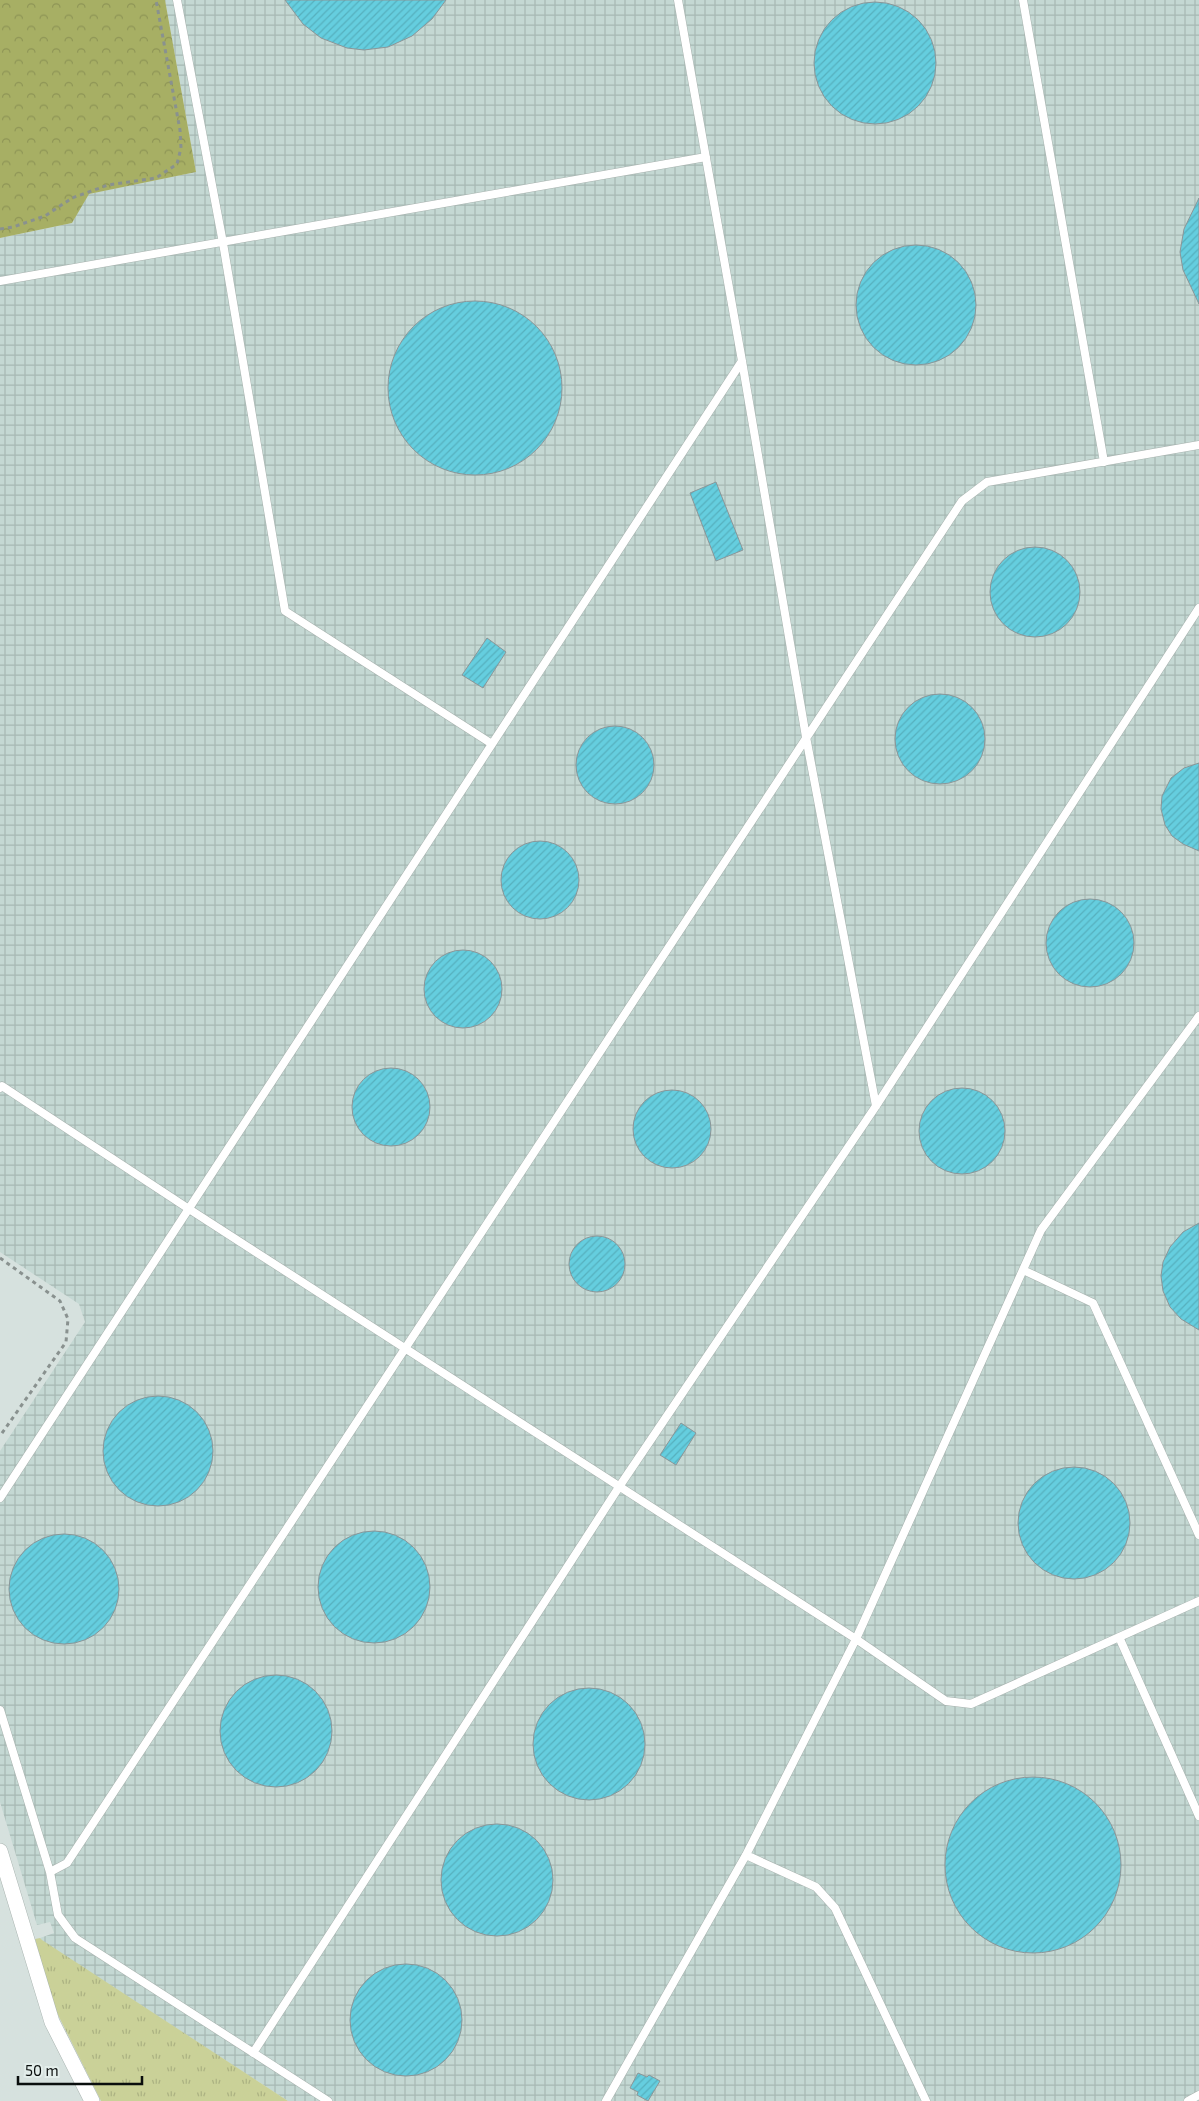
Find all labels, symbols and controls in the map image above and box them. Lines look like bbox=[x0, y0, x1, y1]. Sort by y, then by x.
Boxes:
scale bar bbox=[18, 2054, 141, 2086]
text: 50 m bbox=[25, 2061, 59, 2079]

